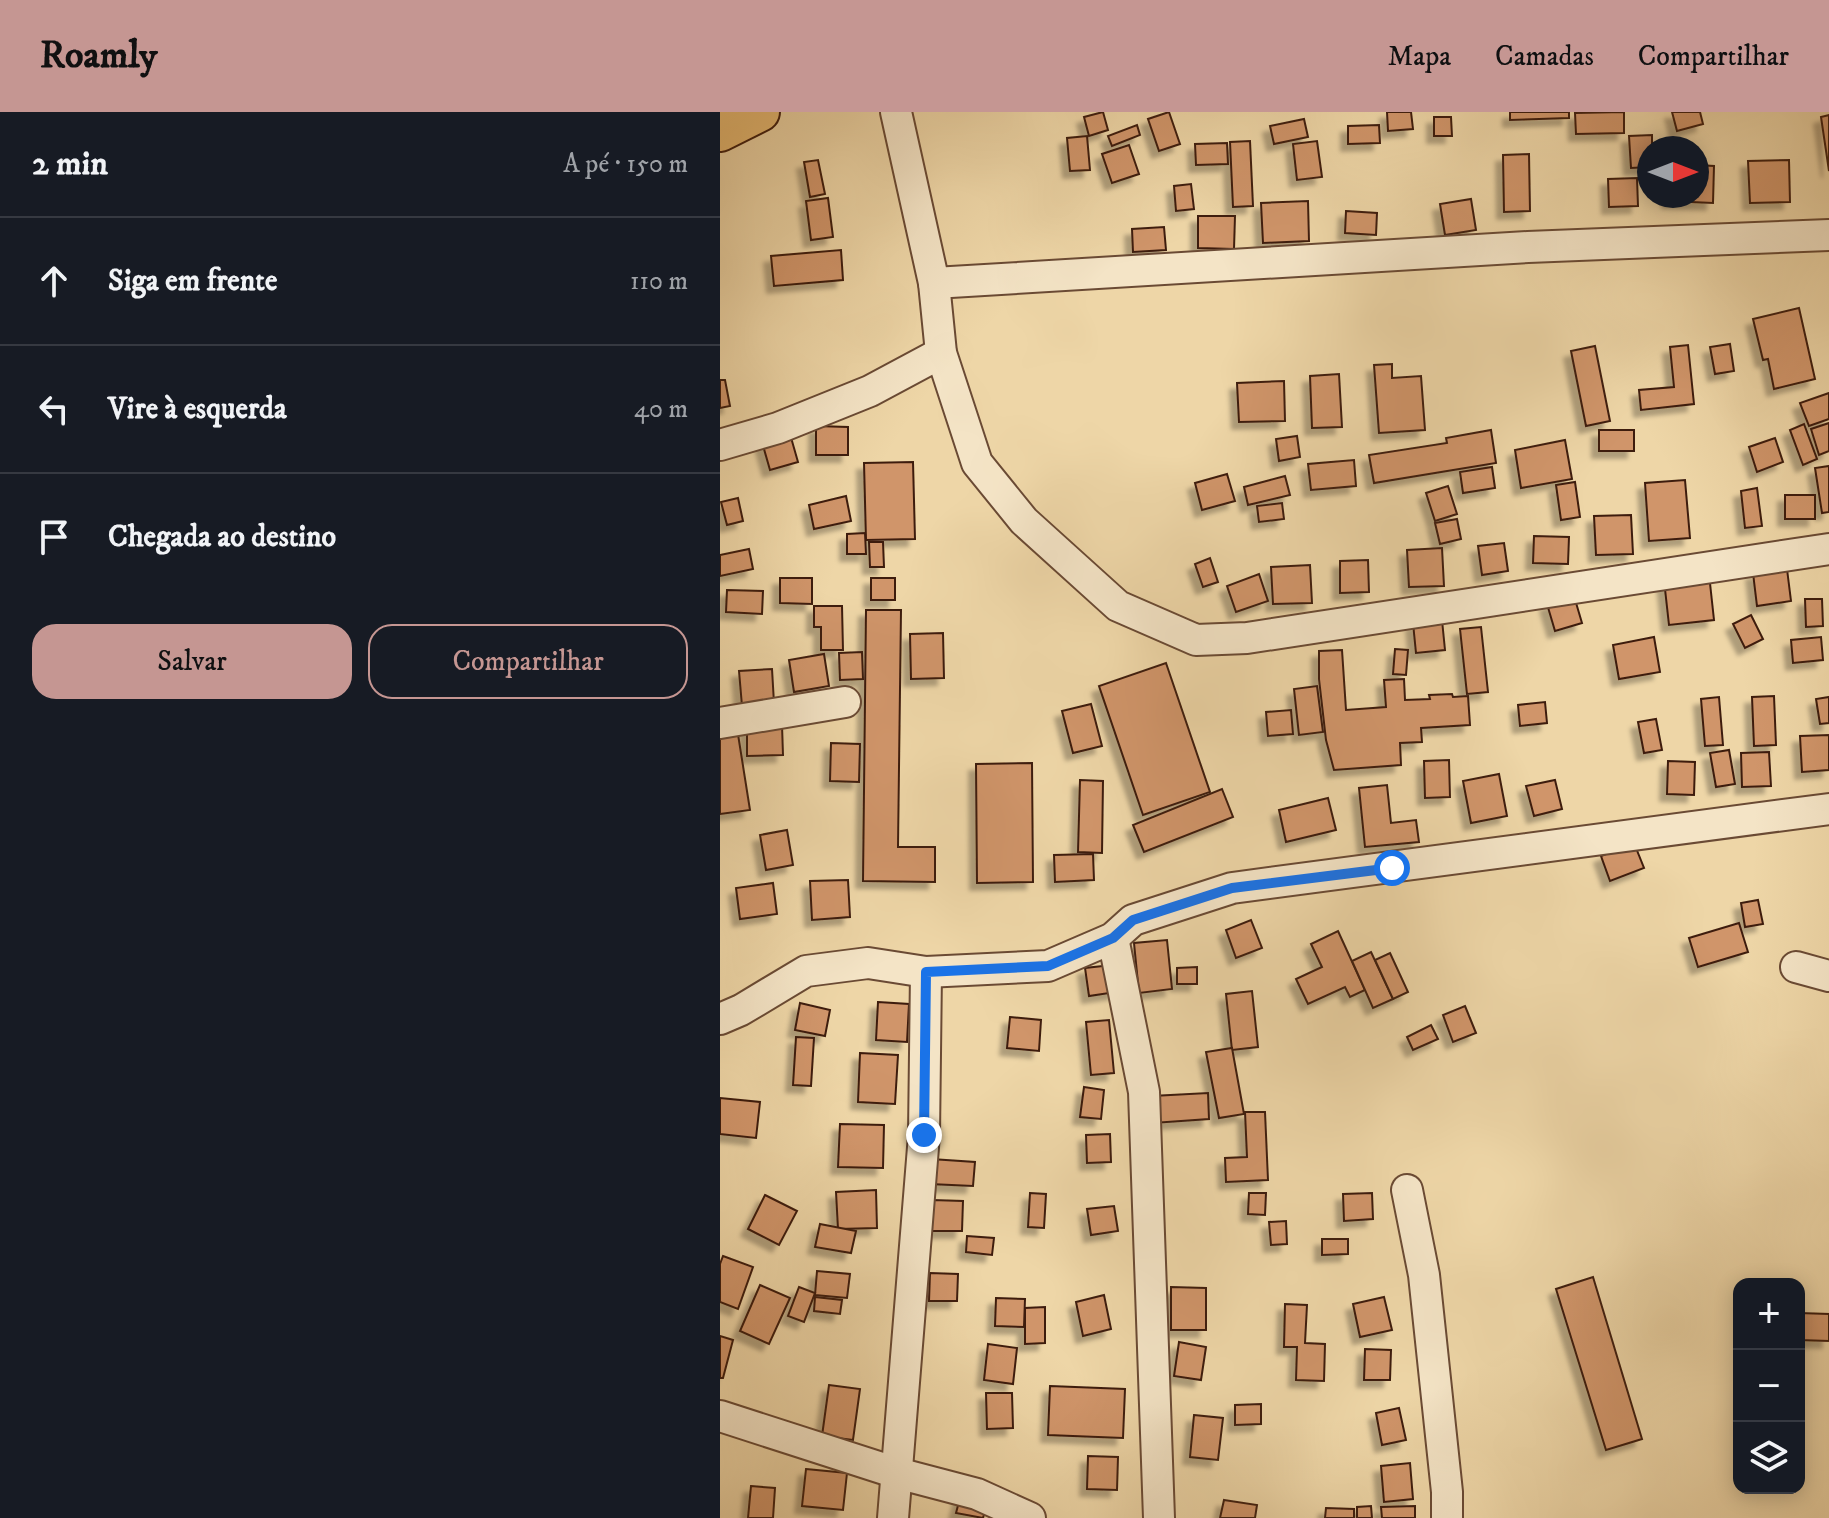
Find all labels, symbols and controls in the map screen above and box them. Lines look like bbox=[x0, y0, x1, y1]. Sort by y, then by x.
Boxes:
text: Roamly bbox=[40, 32, 157, 80]
text: Mapa bbox=[1388, 39, 1451, 74]
text: Camadas bbox=[1495, 39, 1594, 74]
text: Compartilhar bbox=[1638, 39, 1789, 74]
north arrow bbox=[1637, 136, 1709, 208]
text: 2 min bbox=[32, 143, 108, 185]
text: A pé · 150 m bbox=[563, 148, 688, 181]
icon: ahead bbox=[32, 259, 76, 303]
text: Siga em frente bbox=[108, 263, 277, 300]
text: 110 m bbox=[630, 265, 688, 298]
icon: left bbox=[32, 387, 76, 431]
text: Vire à esquerda bbox=[108, 391, 287, 428]
text: 40 m bbox=[634, 393, 688, 426]
icon: arrive bbox=[32, 515, 76, 559]
text: Chegada ao destino bbox=[108, 519, 336, 556]
button: Salvar bbox=[32, 624, 352, 699]
button: Compartilhar bbox=[368, 624, 688, 699]
route start bbox=[1374, 850, 1410, 886]
route end bbox=[906, 1117, 942, 1153]
map controls bbox=[1733, 1278, 1805, 1494]
button: + bbox=[1733, 1278, 1805, 1350]
button: − bbox=[1733, 1350, 1805, 1422]
button: layers bbox=[1733, 1422, 1805, 1494]

